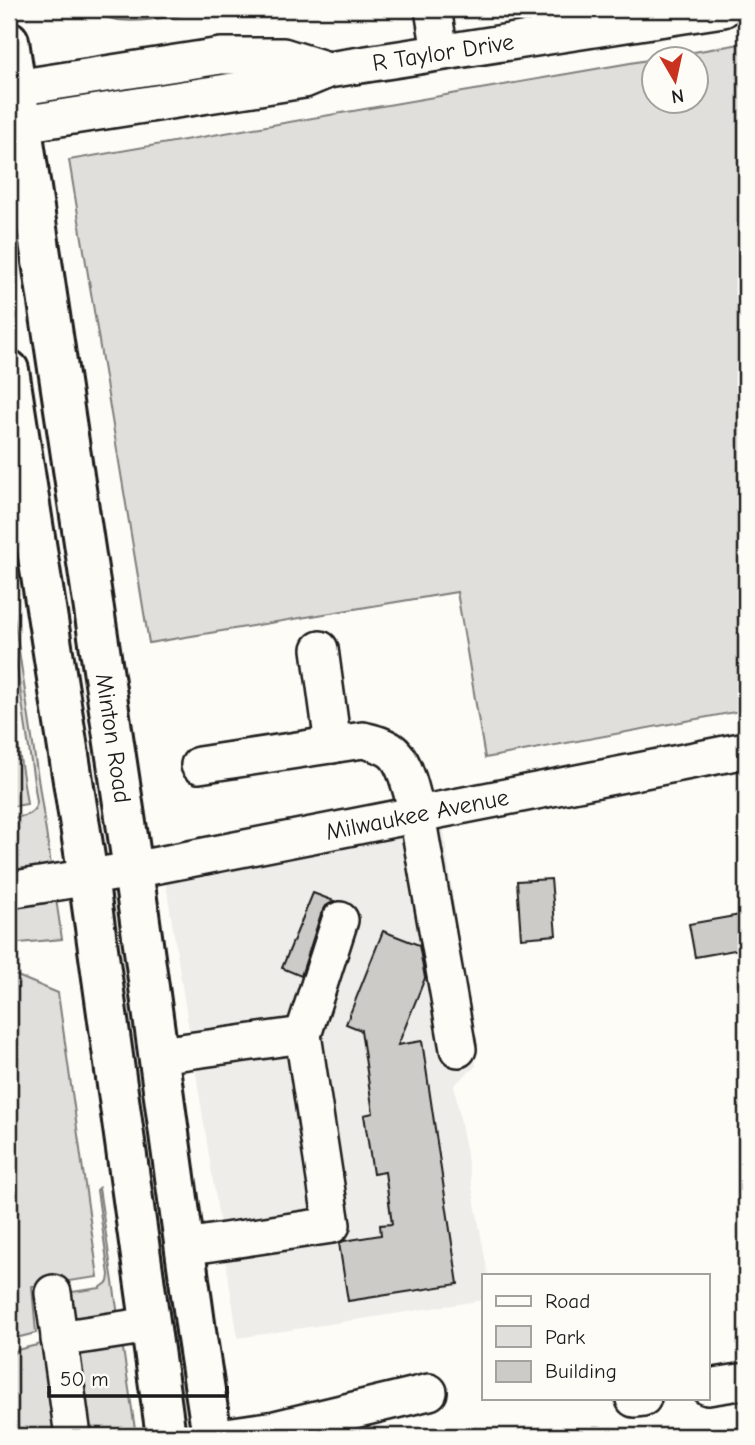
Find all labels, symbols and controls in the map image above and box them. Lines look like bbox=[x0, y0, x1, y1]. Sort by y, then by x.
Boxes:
street label: R Taylor Drive bbox=[370, 27, 516, 77]
north arrow bbox=[640, 46, 710, 116]
text: N bbox=[670, 84, 685, 108]
street label: Minton Road bbox=[90, 671, 137, 805]
street label: Milwaukee Avenue bbox=[323, 783, 511, 846]
legend bbox=[482, 1274, 710, 1400]
text: Road bbox=[545, 1289, 590, 1313]
text: Park bbox=[545, 1325, 585, 1349]
scale bar bbox=[49, 1354, 228, 1398]
text: Building bbox=[545, 1359, 617, 1383]
text: 50 m bbox=[60, 1367, 109, 1391]

